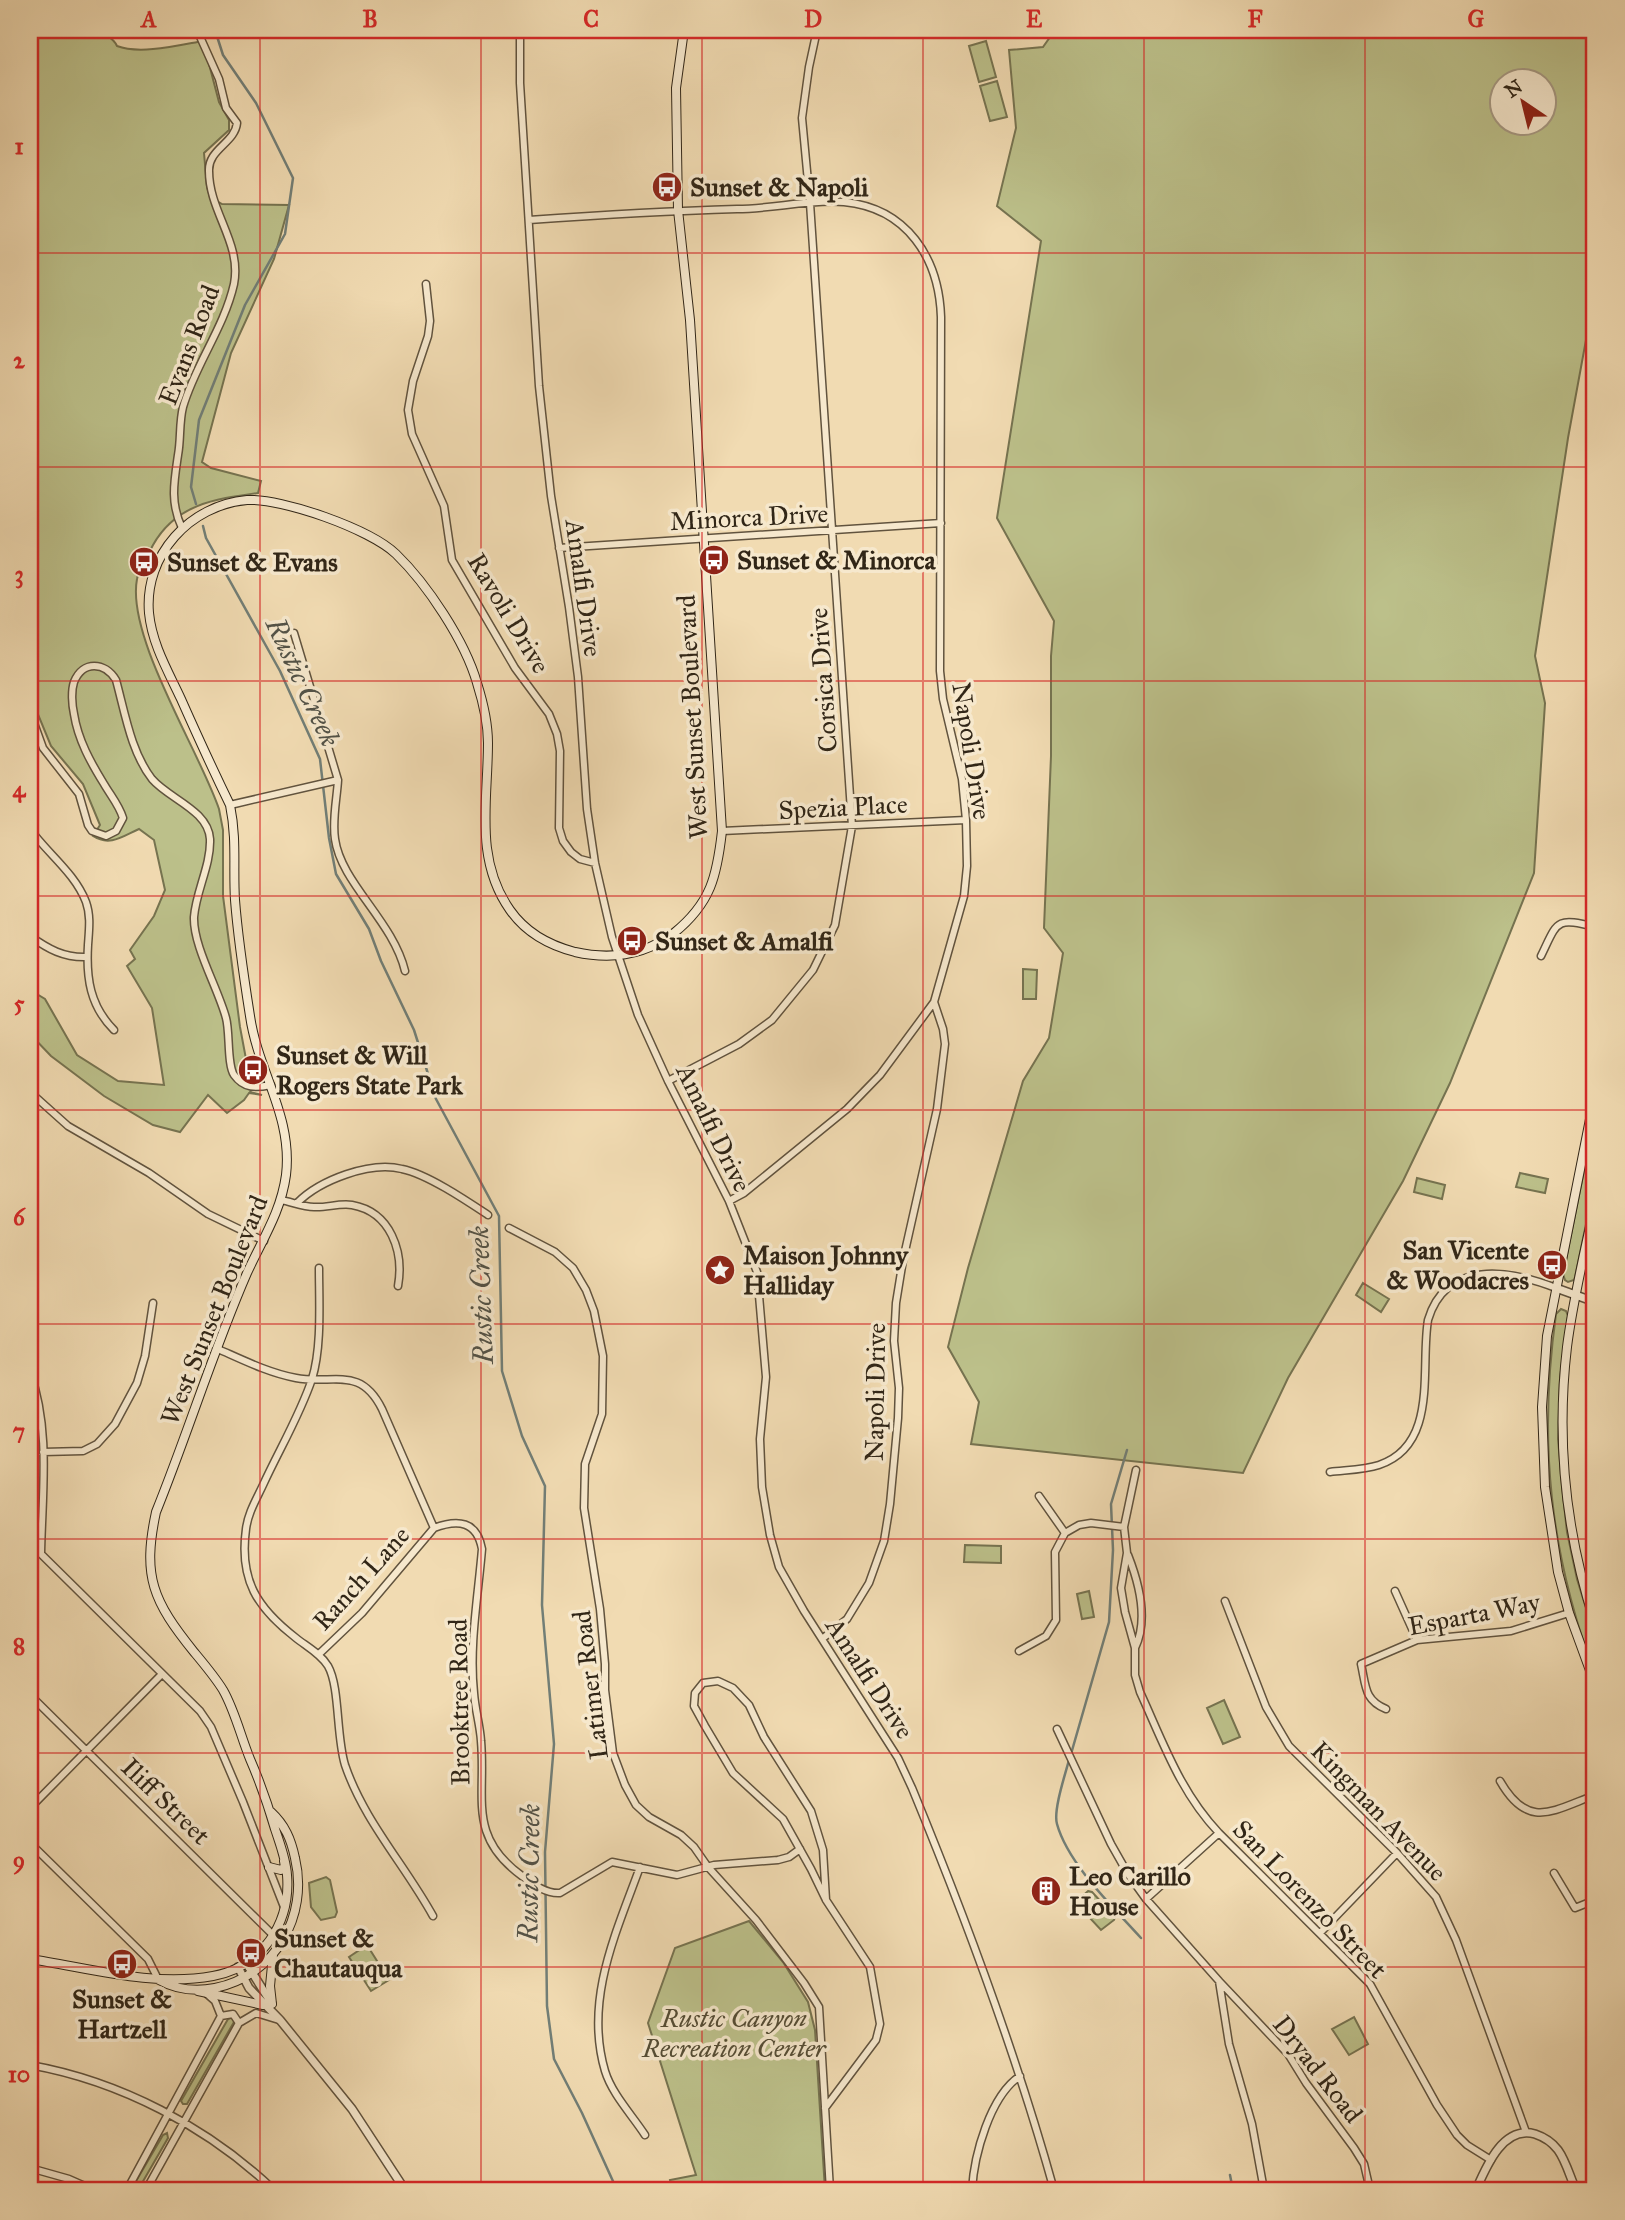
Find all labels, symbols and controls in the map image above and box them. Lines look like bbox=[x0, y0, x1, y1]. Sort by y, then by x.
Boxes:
text: A bbox=[139, 5, 157, 33]
text: B bbox=[362, 5, 378, 33]
text: C bbox=[583, 5, 599, 33]
text: D bbox=[804, 5, 822, 33]
text: E bbox=[1026, 5, 1043, 33]
text: F bbox=[1247, 5, 1263, 33]
text: G bbox=[1468, 5, 1485, 33]
north arrow bbox=[1488, 66, 1558, 136]
text: N bbox=[1500, 74, 1527, 103]
text: 1 bbox=[14, 132, 24, 160]
bus stop icon: Sunset & Napoli bbox=[650, 170, 684, 204]
place label: Sunset & Napoli bbox=[690, 171, 869, 203]
street label: Evans Road bbox=[151, 280, 227, 410]
text: 2 bbox=[13, 346, 25, 374]
street label: Minorca Drive bbox=[669, 497, 829, 537]
street label: Amalfi Drive bbox=[558, 516, 609, 659]
bus stop icon: Sunset & Minorca bbox=[697, 543, 731, 577]
place label: Sunset & Minorca bbox=[737, 544, 936, 576]
bus stop icon: Sunset & Evans bbox=[127, 545, 161, 579]
place label: Sunset & Evans bbox=[167, 546, 338, 578]
street label: Ravoli Drive bbox=[461, 547, 557, 679]
text: 3 bbox=[14, 560, 24, 589]
street label: West Sunset Boulevard bbox=[670, 594, 714, 840]
street label: Corsica Drive bbox=[802, 606, 844, 753]
water label: Rustic Creek bbox=[258, 611, 348, 753]
street label: Napoli Drive bbox=[945, 680, 999, 822]
text: 4 bbox=[13, 775, 27, 803]
street label: Spezia Place bbox=[778, 788, 909, 826]
bus stop icon: Sunset & Amalfi bbox=[615, 924, 649, 958]
place label: Sunset & Amalfi bbox=[655, 925, 834, 957]
text: 5 bbox=[14, 989, 25, 1017]
place label: Sunset & Will Rogers State Park bbox=[276, 1039, 464, 1102]
bus stop icon: Sunset & Will Rogers State Park bbox=[236, 1053, 270, 1087]
street label: Amalfi Drive bbox=[669, 1058, 759, 1197]
street label: West Sunset Boulevard bbox=[153, 1191, 275, 1429]
text: 6 bbox=[13, 1203, 26, 1231]
water label: Rustic Creek bbox=[461, 1225, 501, 1366]
place label: San Vicente & Woodacres bbox=[1386, 1234, 1530, 1296]
place label: Maison Johnny Halliday bbox=[743, 1239, 910, 1301]
bus stop icon: San Vicente & Woodacres bbox=[1535, 1248, 1569, 1282]
place icon: Maison Johnny Halliday bbox=[703, 1253, 737, 1287]
street label: Napoli Drive bbox=[858, 1322, 892, 1462]
text: 7 bbox=[13, 1417, 25, 1445]
street label: Ranch Lane bbox=[306, 1519, 416, 1637]
street label: Esparta Way bbox=[1405, 1585, 1544, 1642]
street label: Latimer Road bbox=[565, 1609, 615, 1761]
street label: Amalfi Drive bbox=[818, 1611, 921, 1745]
street label: Brooktree Road bbox=[442, 1618, 476, 1786]
text: 8 bbox=[13, 1632, 25, 1660]
street label: Kingman Avenue bbox=[1304, 1734, 1454, 1888]
street label: Iliff Street bbox=[115, 1751, 217, 1851]
water label: Rustic Creek bbox=[510, 1803, 548, 1943]
street label: San Lorenzo Street bbox=[1226, 1813, 1394, 1985]
text: 9 bbox=[13, 1846, 25, 1875]
place label: Leo Carillo House bbox=[1069, 1860, 1191, 1922]
building icon: Leo Carillo House bbox=[1029, 1874, 1063, 1908]
place label: Sunset & Chautauqua bbox=[274, 1922, 403, 1984]
bus stop icon: Sunset & Chautauqua bbox=[234, 1936, 268, 1970]
bus stop icon: Sunset & Hartzell bbox=[105, 1947, 139, 1981]
place label: Sunset & Hartzell bbox=[72, 1983, 172, 2045]
park label: Rustic Canyon Recreation Center bbox=[641, 2002, 827, 2064]
street label: Dryad Road bbox=[1266, 2009, 1370, 2129]
text: 10 bbox=[8, 2060, 30, 2088]

